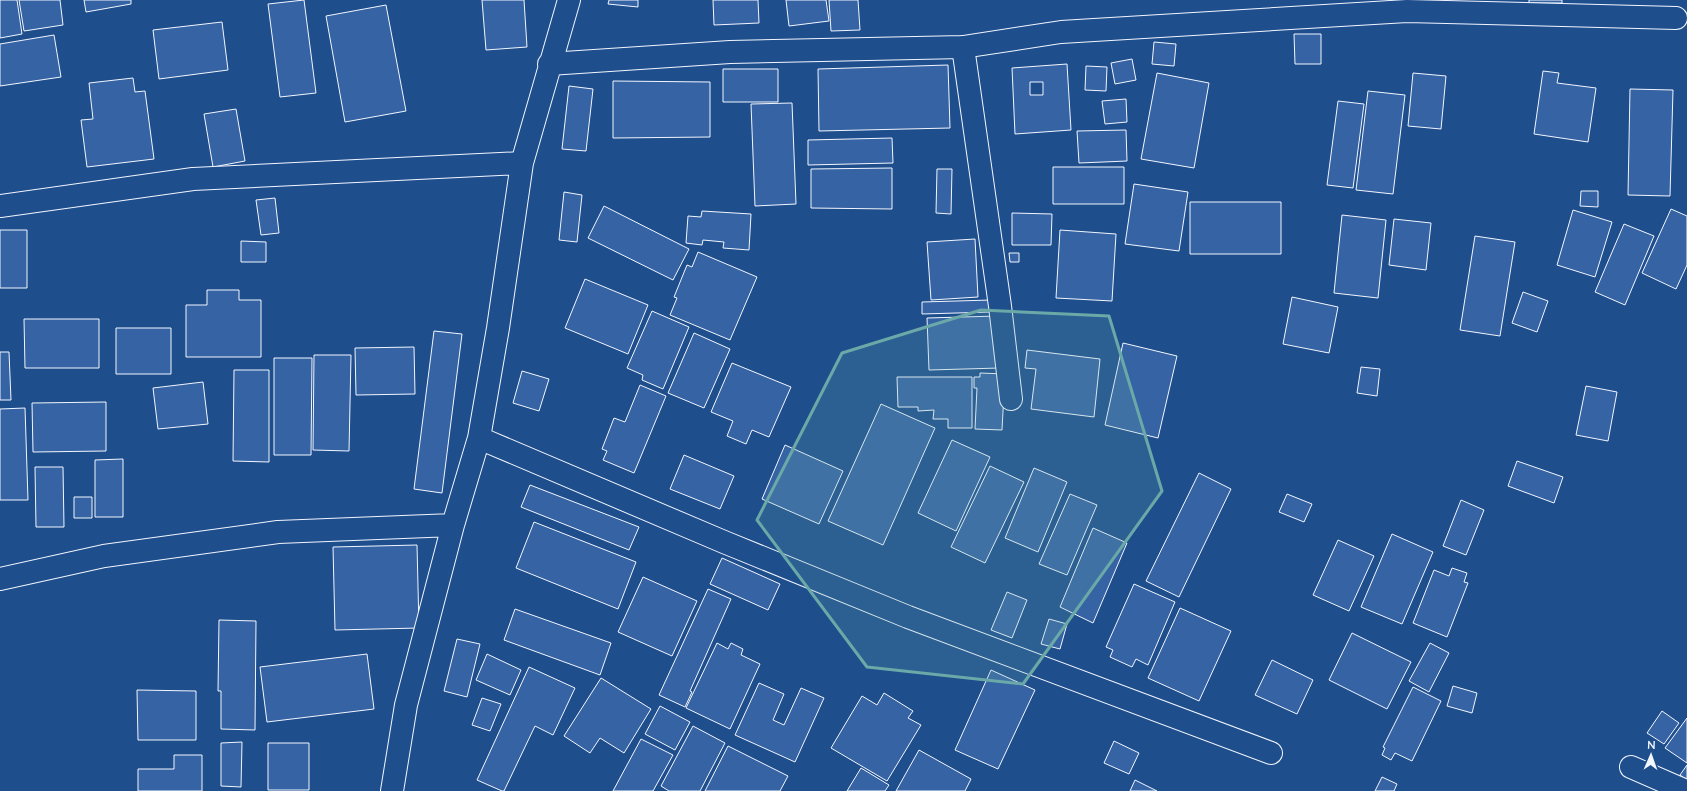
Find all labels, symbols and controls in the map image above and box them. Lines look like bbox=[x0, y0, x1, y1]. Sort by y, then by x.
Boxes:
north arrow bbox=[1631, 735, 1671, 775]
text: N bbox=[1647, 738, 1656, 751]

